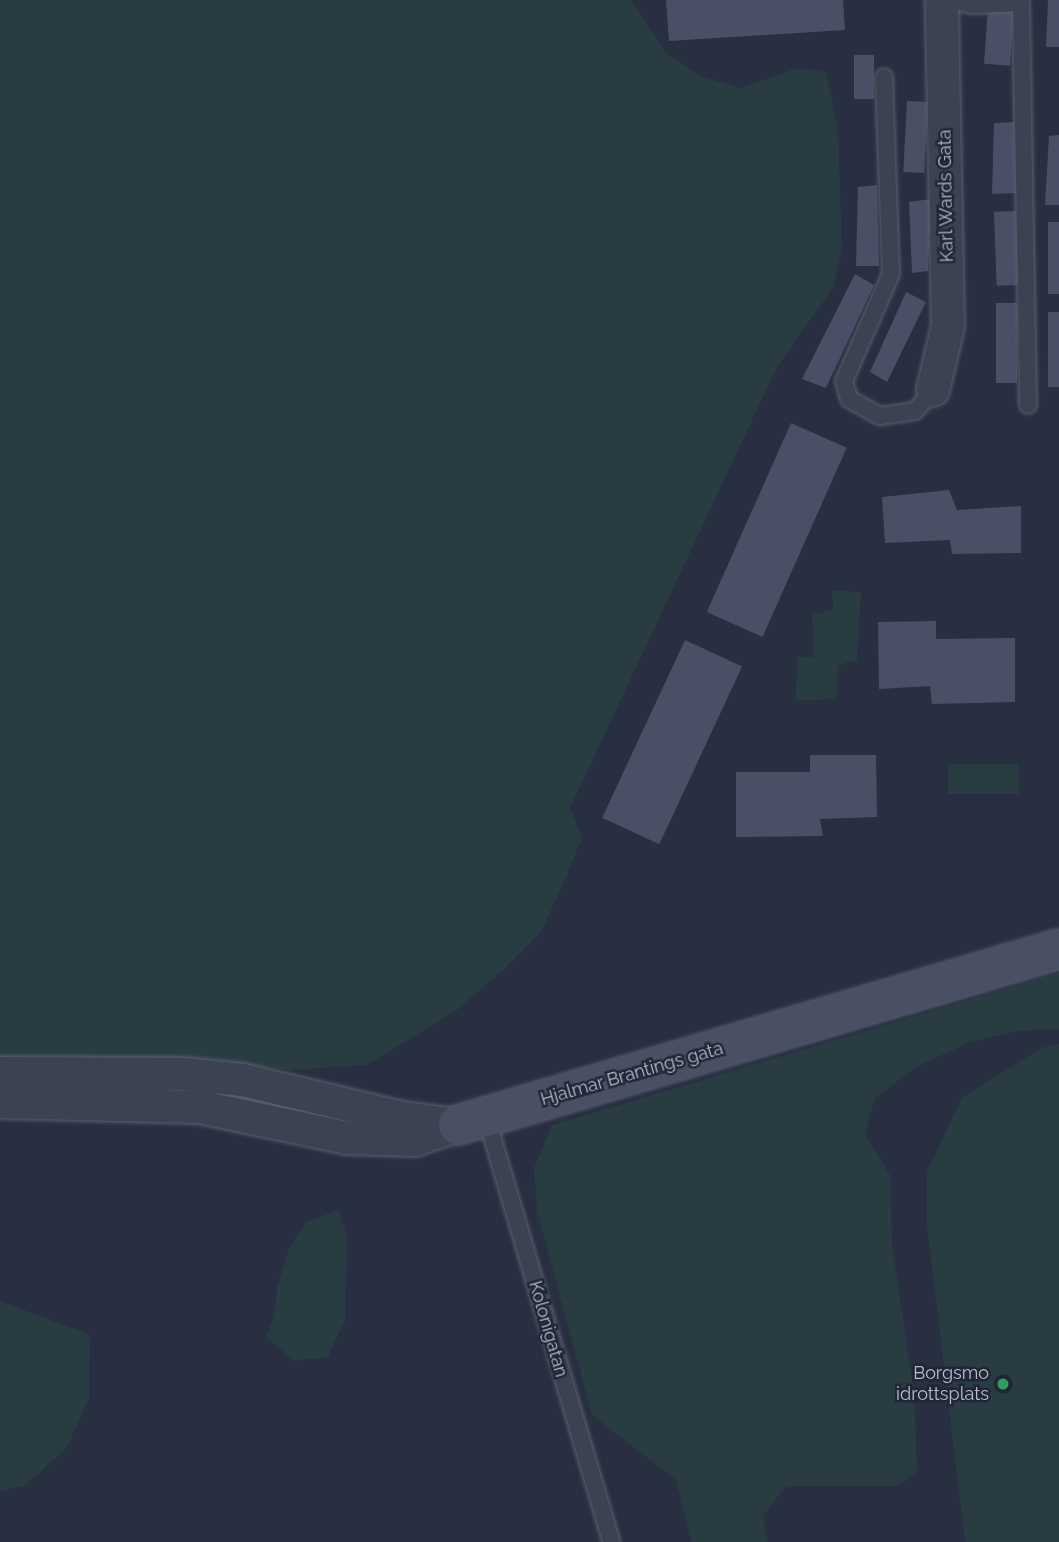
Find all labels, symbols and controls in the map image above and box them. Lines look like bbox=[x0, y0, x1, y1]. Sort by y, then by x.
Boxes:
street label: Karl Wards Gata bbox=[934, 129, 958, 263]
street label: Hjalmar Brantings gata bbox=[538, 1038, 726, 1110]
street label: Kolonigatan bbox=[524, 1278, 572, 1380]
place label: Borgsmo idrottsplats bbox=[896, 1363, 989, 1406]
marker: Borgsmo idrottsplats bbox=[995, 1376, 1011, 1392]

